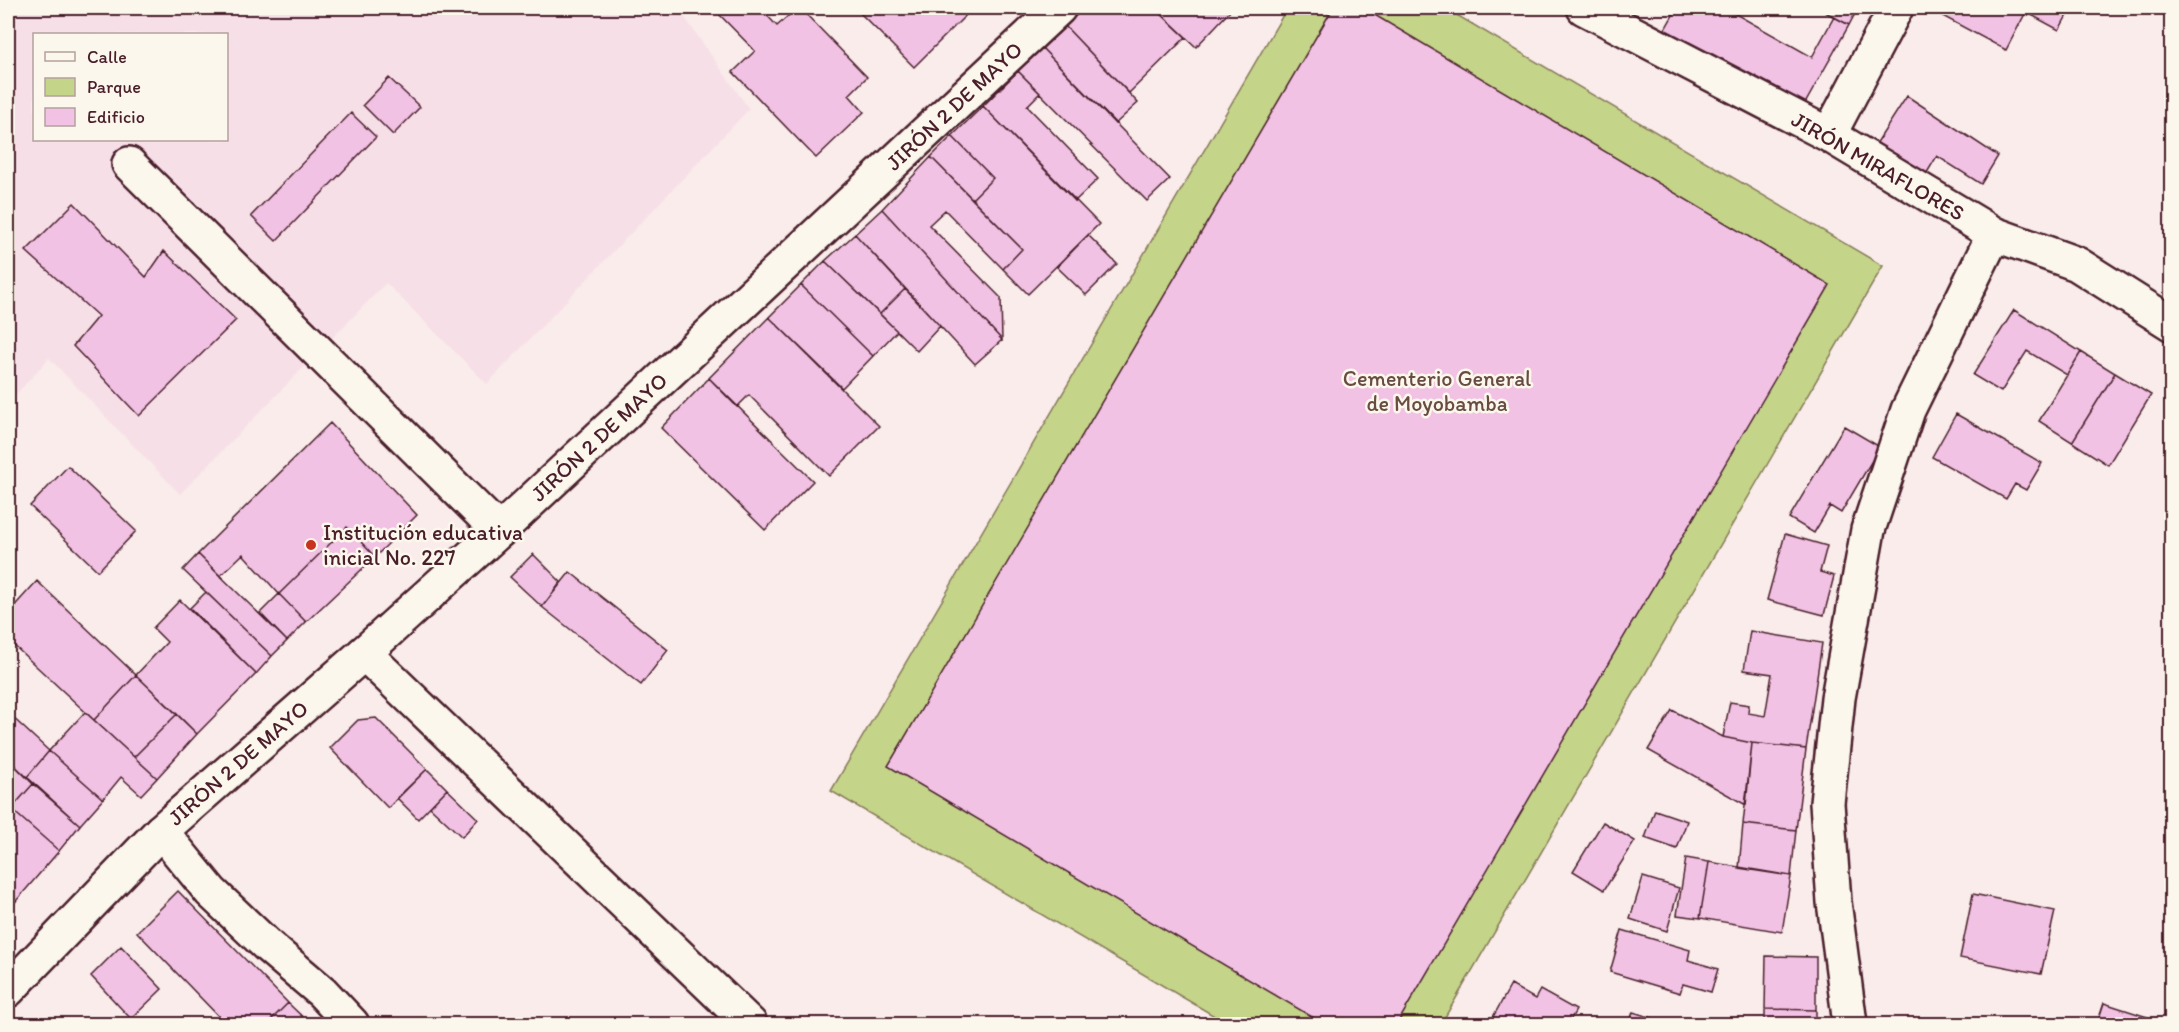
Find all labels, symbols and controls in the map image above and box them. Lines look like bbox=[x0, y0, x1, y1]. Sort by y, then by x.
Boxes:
legend bbox=[33, 33, 228, 141]
street label: JIRÓN 2 DE MAYO bbox=[880, 36, 1028, 176]
text: Calle bbox=[87, 46, 127, 68]
text: Parque bbox=[87, 76, 141, 98]
street label: JIRÓN MIRAFLORES bbox=[1787, 105, 1969, 227]
text: Edificio bbox=[87, 106, 145, 128]
park label: Cementerio General de Moyobamba bbox=[1343, 365, 1531, 417]
street label: JIRÓN 2 DE MAYO bbox=[525, 367, 673, 507]
place label: Institución educativa inicial No. 227 bbox=[323, 519, 523, 571]
marker: Institución educativa inicial No. 227 bbox=[304, 538, 318, 552]
street label: JIRÓN 2 DE MAYO bbox=[162, 695, 314, 831]

